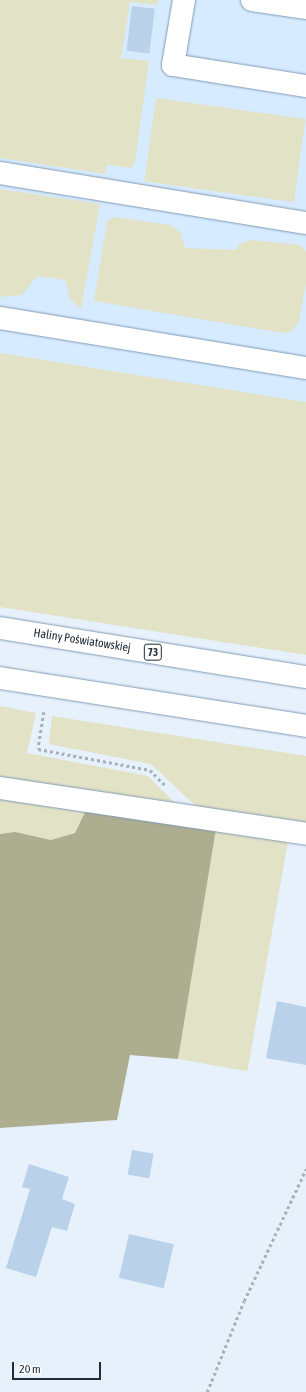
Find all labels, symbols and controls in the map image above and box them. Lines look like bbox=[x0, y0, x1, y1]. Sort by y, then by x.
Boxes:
street label: Haliny Poświatowskiej bbox=[32, 626, 132, 656]
road number: 73 bbox=[143, 643, 163, 661]
scale bar bbox=[14, 1354, 103, 1380]
text: 20 m bbox=[19, 1362, 41, 1376]

